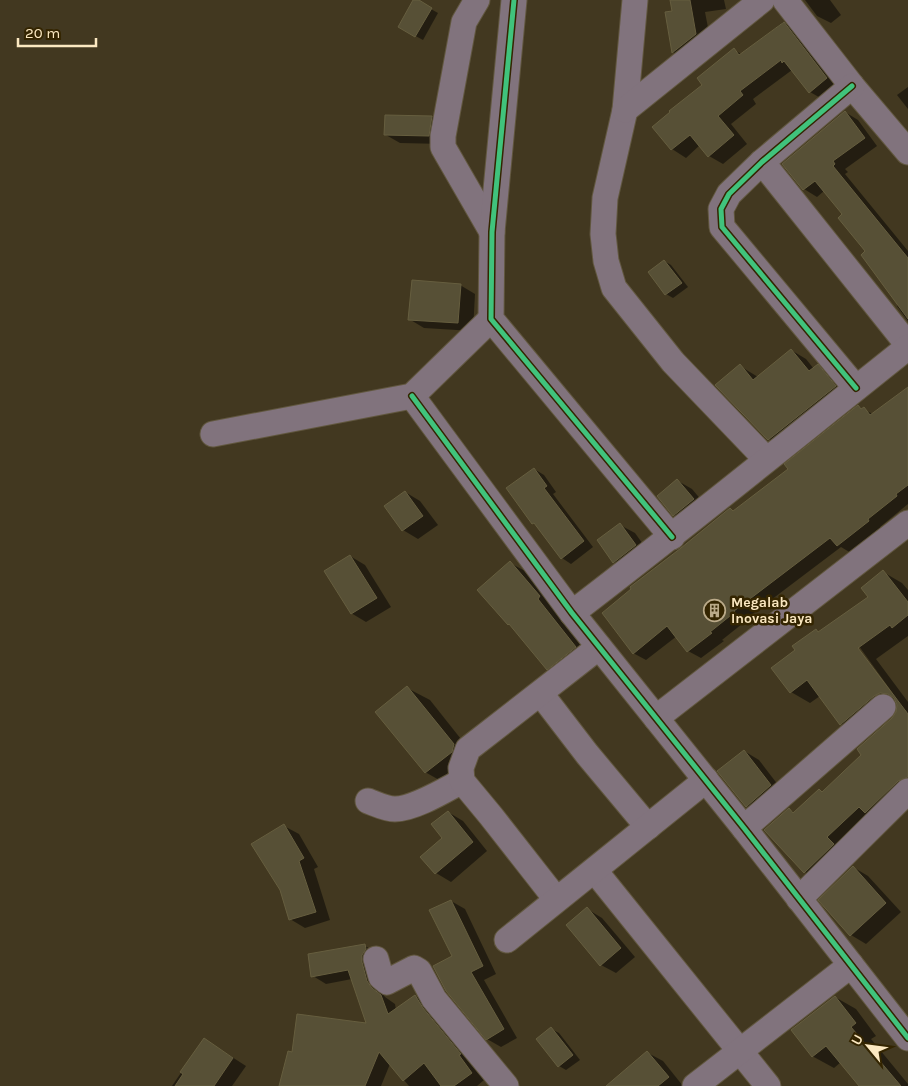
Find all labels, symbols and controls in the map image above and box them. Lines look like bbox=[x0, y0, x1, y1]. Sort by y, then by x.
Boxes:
scale bar bbox=[18, 15, 95, 47]
text: 20 m bbox=[25, 24, 60, 42]
place label: Megalab Inovasi Jaya bbox=[731, 594, 813, 627]
building icon: Megalab Inovasi Jaya bbox=[703, 598, 727, 622]
north arrow bbox=[843, 1021, 893, 1071]
text: U bbox=[847, 1032, 867, 1048]

